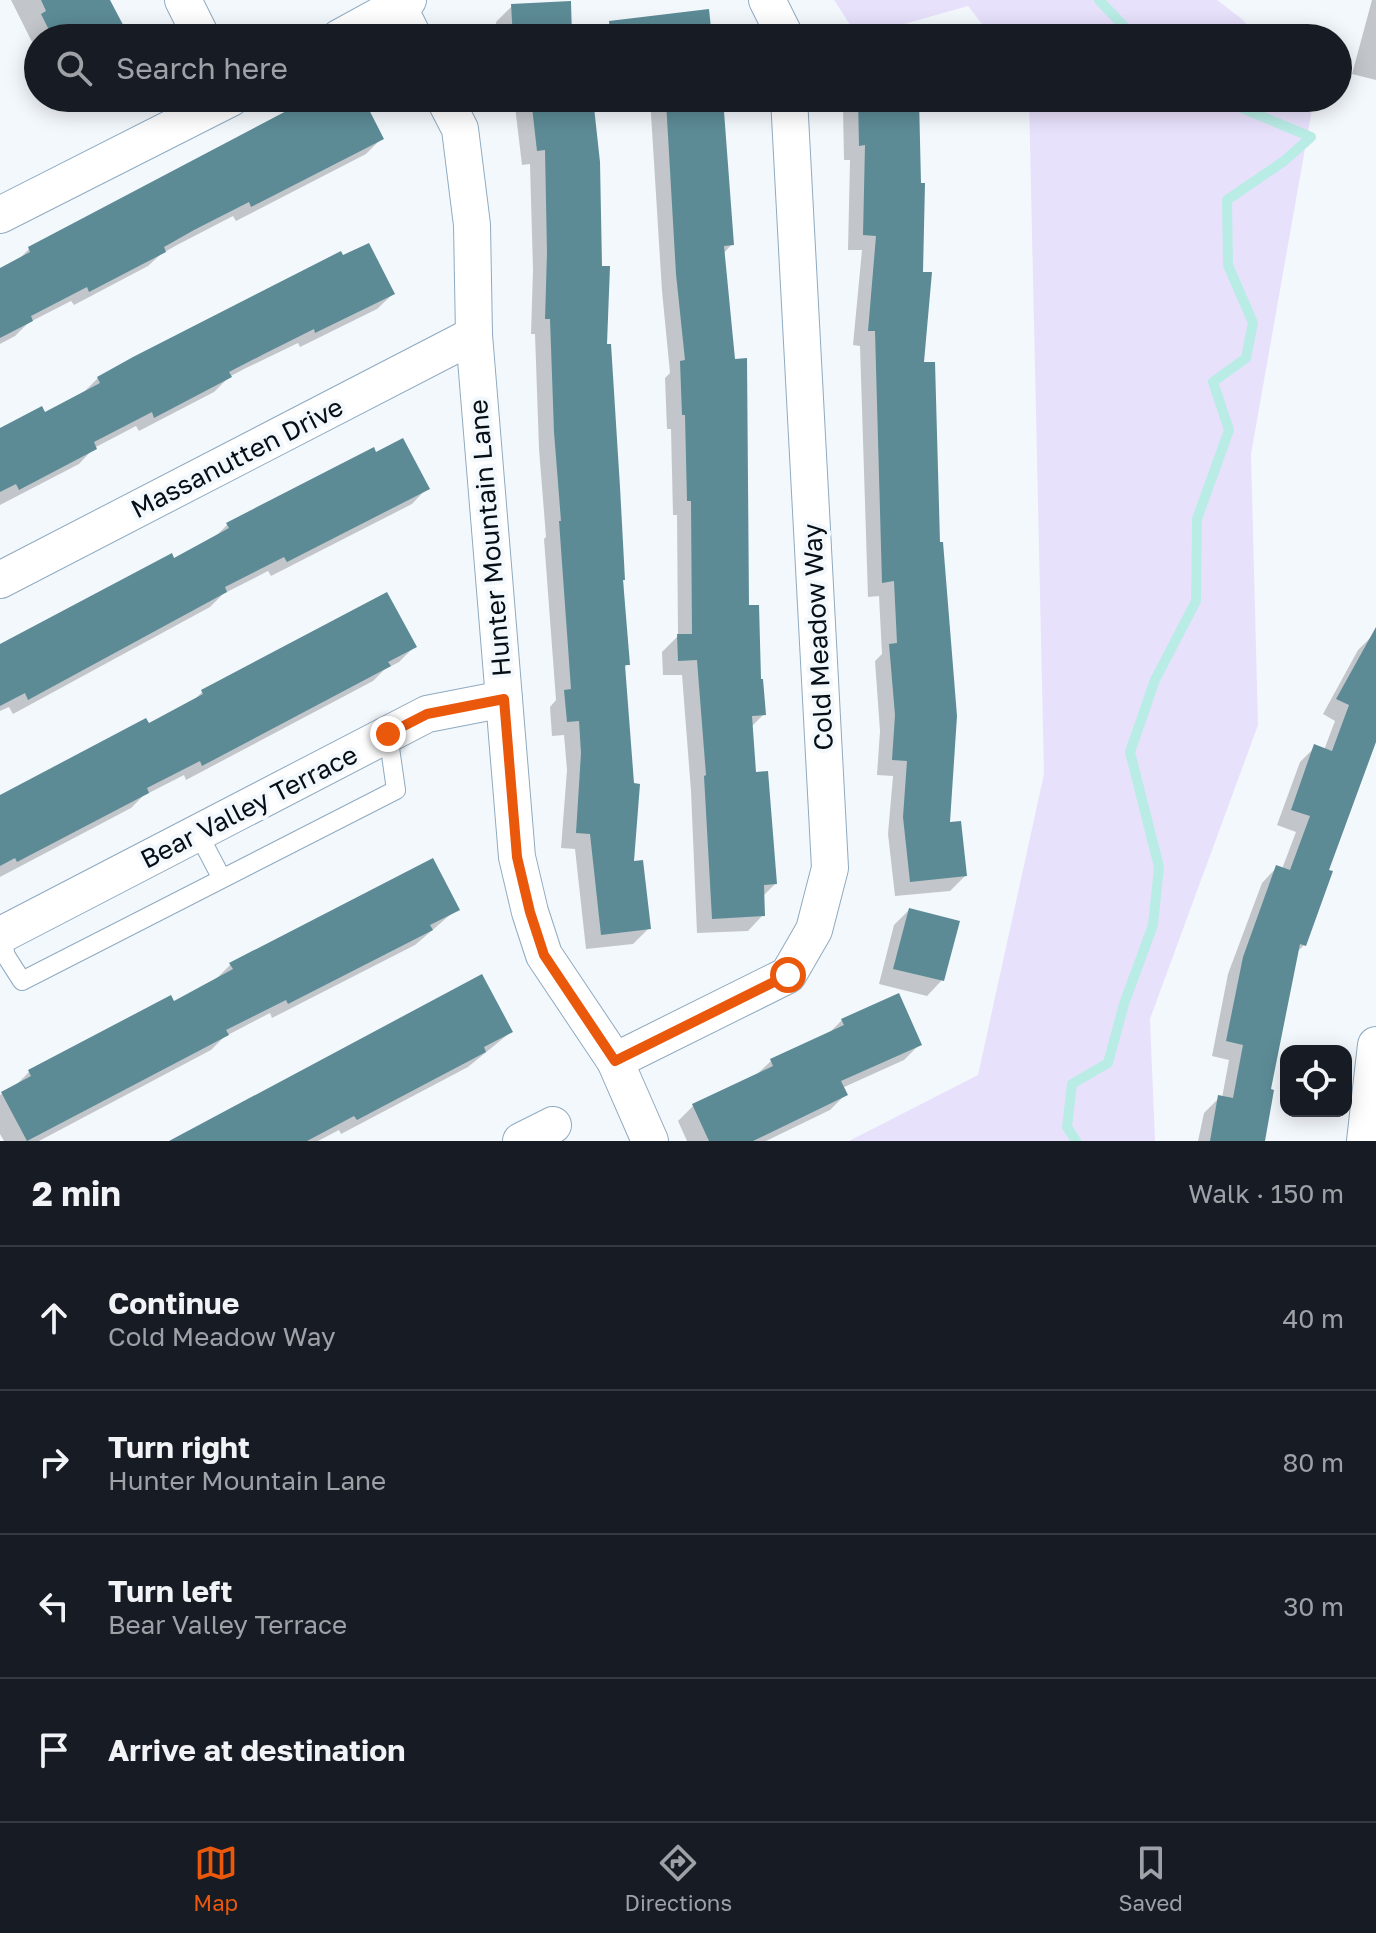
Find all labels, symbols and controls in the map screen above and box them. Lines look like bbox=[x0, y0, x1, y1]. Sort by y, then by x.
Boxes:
search box bbox=[24, 24, 1352, 112]
icon: search bbox=[52, 46, 96, 90]
text: Search here bbox=[116, 50, 288, 86]
street label: Massanutten Drive bbox=[126, 391, 348, 524]
street label: Hunter Mountain Lane bbox=[462, 398, 517, 678]
street label: Cold Meadow Way bbox=[796, 522, 839, 751]
route end bbox=[370, 716, 406, 752]
street label: Bear Valley Terrace bbox=[135, 738, 362, 875]
route start bbox=[770, 957, 806, 993]
map controls bbox=[1280, 1045, 1352, 1117]
button: locate bbox=[1280, 1045, 1352, 1117]
text: 2 min bbox=[32, 1173, 121, 1213]
text: Walk · 150 m bbox=[1188, 1178, 1344, 1209]
text: Continue bbox=[108, 1285, 239, 1321]
icon: ahead bbox=[32, 1296, 76, 1340]
text: 40 m bbox=[1283, 1303, 1344, 1334]
text: Cold Meadow Way bbox=[108, 1321, 336, 1352]
text: Turn right bbox=[108, 1429, 250, 1465]
icon: right bbox=[32, 1440, 76, 1484]
text: 80 m bbox=[1283, 1447, 1344, 1478]
text: Hunter Mountain Lane bbox=[108, 1465, 386, 1496]
text: Turn left bbox=[108, 1573, 233, 1609]
icon: left bbox=[32, 1584, 76, 1628]
text: 30 m bbox=[1283, 1591, 1344, 1622]
text: Bear Valley Terrace bbox=[108, 1609, 347, 1640]
icon: arrive bbox=[32, 1728, 76, 1772]
text: Arrive at destination bbox=[108, 1732, 405, 1768]
tab: Map bbox=[193, 1841, 238, 1916]
tab: Directions bbox=[625, 1841, 732, 1916]
tab: Saved bbox=[1119, 1841, 1183, 1916]

